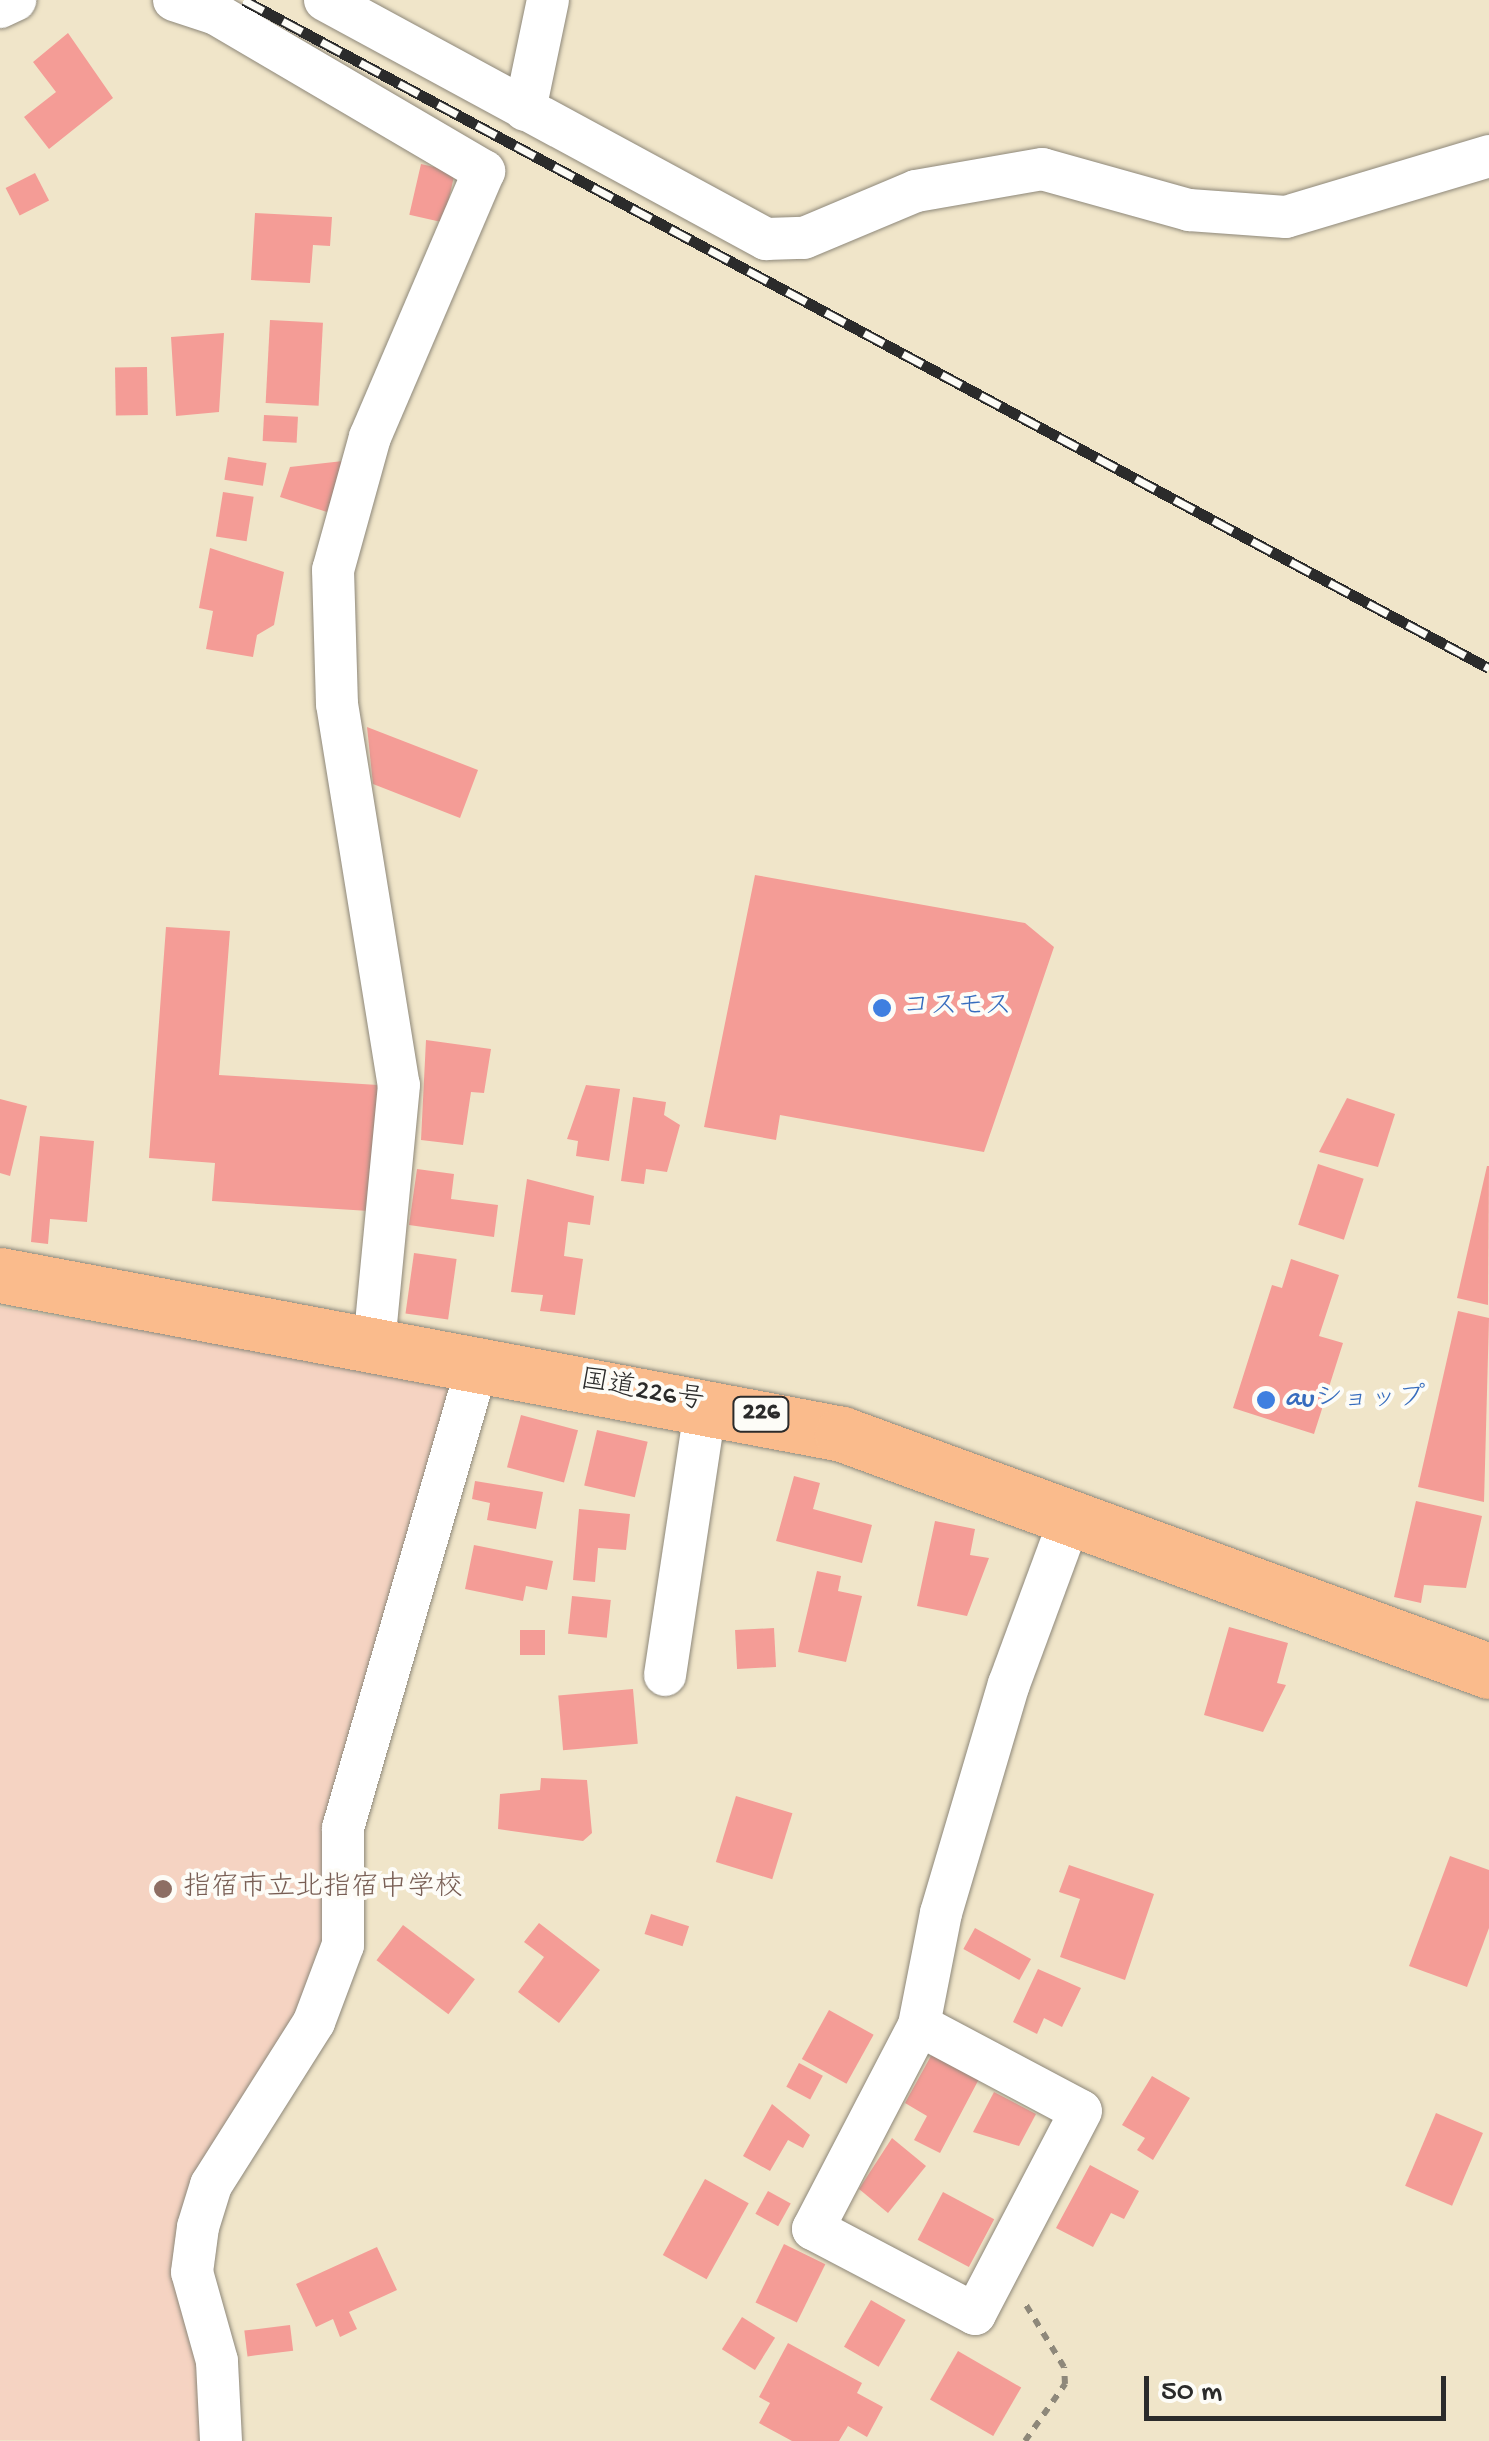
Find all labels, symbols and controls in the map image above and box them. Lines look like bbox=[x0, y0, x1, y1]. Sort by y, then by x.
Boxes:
place label: コスモス bbox=[902, 991, 1014, 1025]
marker: コスモス bbox=[871, 997, 893, 1019]
street label: 国道226号 bbox=[577, 1365, 707, 1419]
place label: auショップ bbox=[1286, 1383, 1427, 1417]
marker: auショップ bbox=[1255, 1389, 1277, 1411]
road number: 226 bbox=[731, 1394, 791, 1434]
place label: 指宿市立北指宿中学校 bbox=[183, 1872, 463, 1906]
marker: 指宿市立北指宿中学校 bbox=[152, 1878, 174, 1900]
scale bar bbox=[1149, 2356, 1452, 2418]
text: 50 m bbox=[1161, 2376, 1222, 2411]

